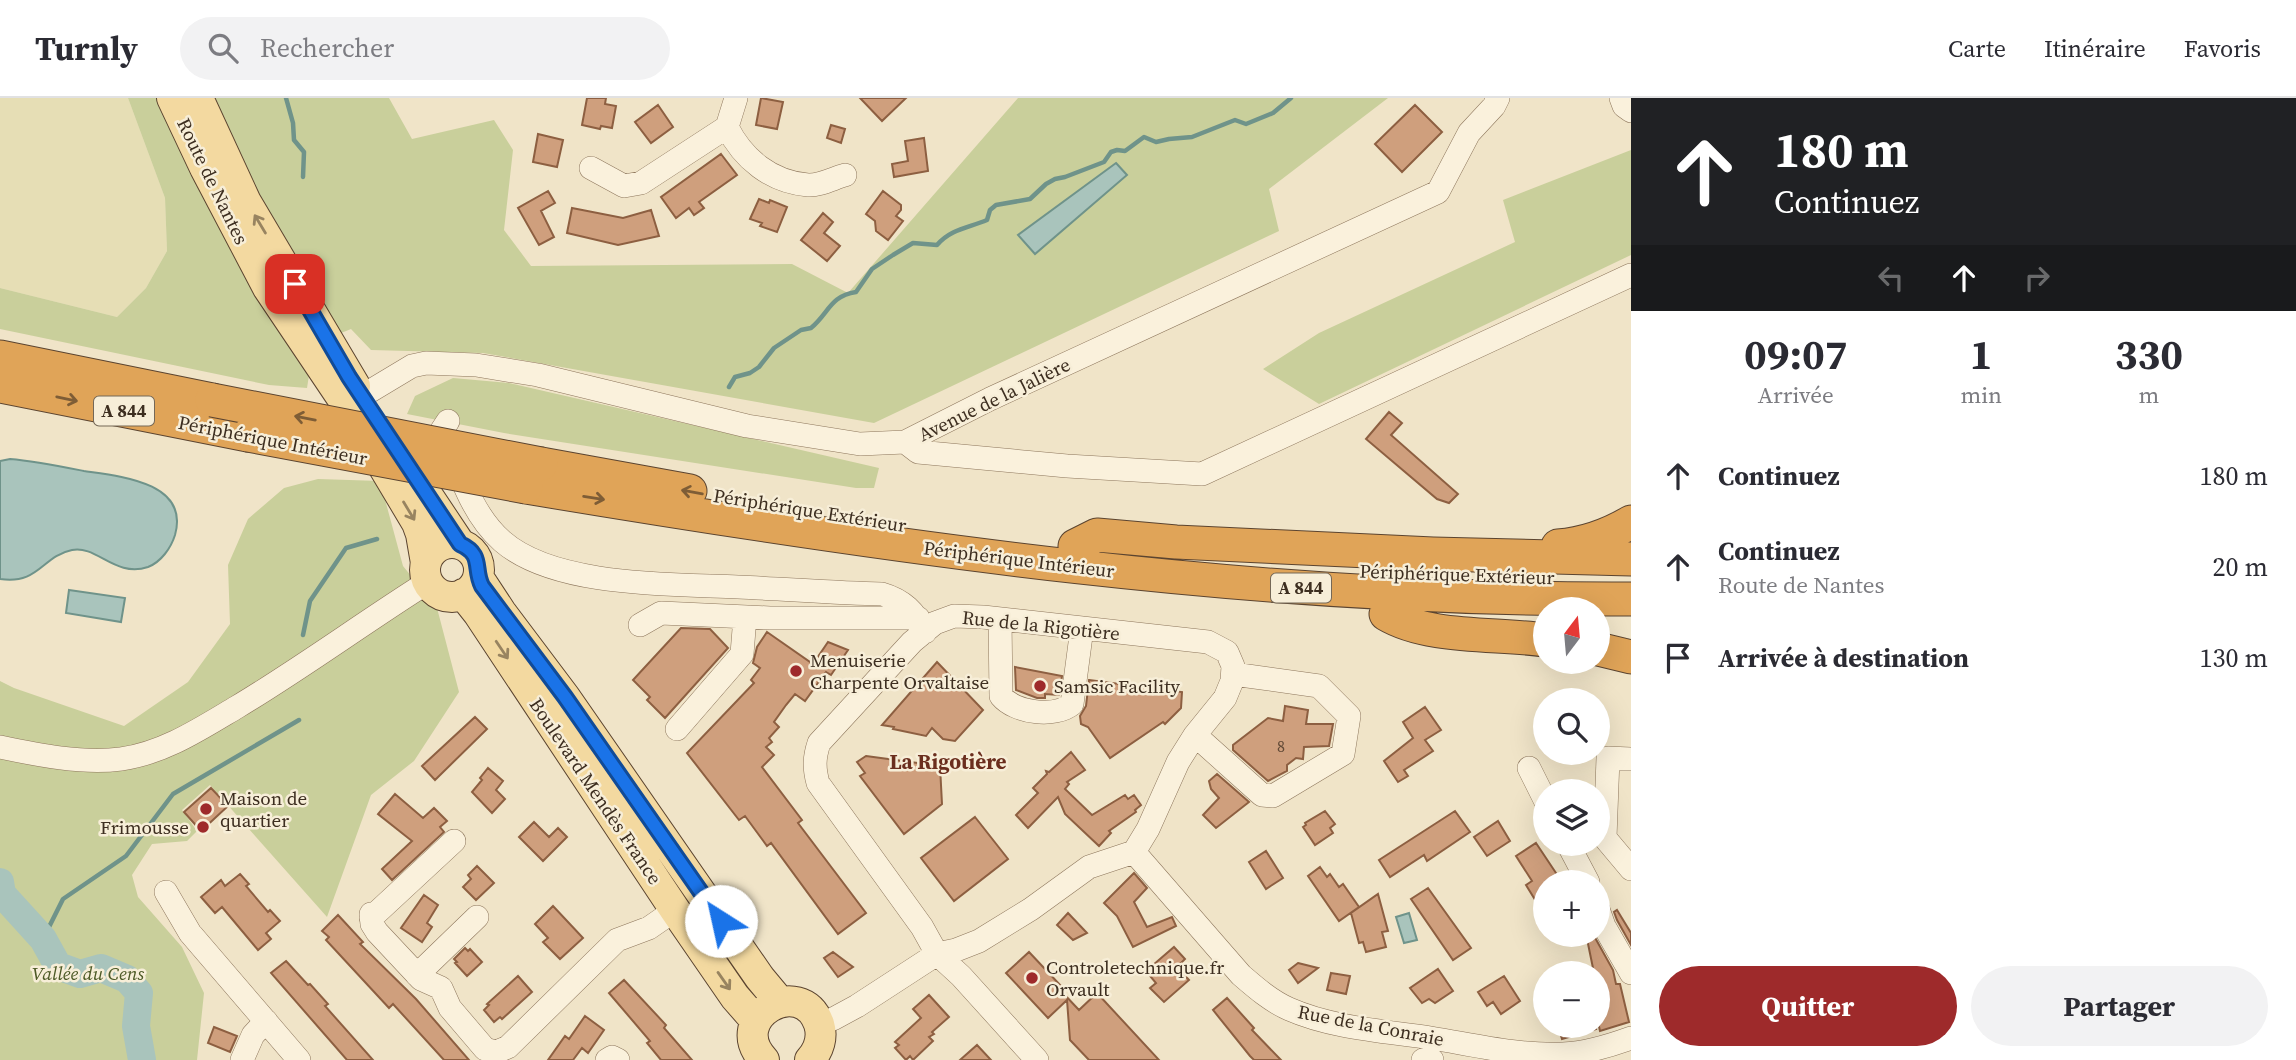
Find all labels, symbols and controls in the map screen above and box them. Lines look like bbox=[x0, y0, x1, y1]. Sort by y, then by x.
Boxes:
search box bbox=[180, 17, 670, 80]
text: Turnly bbox=[35, 26, 138, 71]
icon: search bbox=[204, 29, 242, 67]
text: Rechercher bbox=[260, 30, 394, 66]
text: Carte bbox=[1948, 32, 2006, 65]
text: Itinéraire bbox=[2044, 32, 2146, 65]
text: Favoris bbox=[2184, 32, 2261, 65]
street label: Route de Nantes bbox=[171, 113, 255, 249]
text: 180 m bbox=[1774, 116, 1909, 183]
icon: ahead bbox=[1659, 126, 1750, 217]
text: Continuez bbox=[1774, 180, 1919, 224]
one-way arrow bbox=[252, 215, 266, 235]
pin bbox=[265, 254, 325, 314]
icon: left bbox=[1872, 259, 1910, 297]
icon: ahead bbox=[1945, 259, 1983, 297]
icon: right bbox=[2018, 259, 2056, 297]
icon: arrive bbox=[276, 265, 314, 303]
text: 09:07 bbox=[1744, 325, 1848, 383]
text: 1 bbox=[1970, 325, 1993, 383]
text: 330 bbox=[2115, 325, 2183, 383]
street label: Avenue de la Jalière bbox=[914, 351, 1074, 447]
text: Arrivée bbox=[1758, 379, 1834, 411]
text: min bbox=[1960, 379, 2002, 411]
text: m bbox=[2139, 379, 2159, 411]
one-way arrow bbox=[55, 393, 78, 407]
road number: A 844 bbox=[94, 396, 154, 426]
street label: Périphérique Intérieur bbox=[176, 409, 370, 471]
one-way arrow bbox=[294, 411, 317, 425]
icon: ahead bbox=[1659, 457, 1697, 495]
text: Continuez bbox=[1718, 458, 1839, 494]
text: 180 m bbox=[2200, 458, 2268, 494]
street label: Périphérique Extérieur bbox=[712, 482, 908, 538]
one-way arrow bbox=[681, 485, 704, 498]
one-way arrow bbox=[582, 492, 604, 505]
one-way arrow bbox=[403, 501, 417, 521]
text: Continuez bbox=[1718, 533, 1839, 569]
street label: Périphérique Intérieur bbox=[922, 534, 1116, 584]
icon: ahead bbox=[1659, 548, 1697, 586]
text: 20 m bbox=[2213, 549, 2268, 585]
street label: Périphérique Extérieur bbox=[1359, 558, 1555, 590]
text: Route de Nantes bbox=[1718, 569, 1884, 601]
road number: A 844 bbox=[1271, 574, 1331, 602]
north arrow bbox=[1533, 597, 1610, 674]
map controls bbox=[1533, 597, 1610, 1038]
street label: Rue de la Rigotière bbox=[961, 604, 1121, 646]
icon: arrive bbox=[1659, 639, 1697, 677]
one-way arrow bbox=[495, 640, 509, 659]
text: Arrivée à destination bbox=[1718, 640, 1969, 676]
text: 130 m bbox=[2200, 640, 2268, 676]
place label: Menuiserie Charpente Orvaltaise bbox=[810, 647, 989, 695]
marker: Menuiserie Charpente Orvaltaise bbox=[788, 663, 804, 679]
place label: Samsic Facility bbox=[1054, 673, 1180, 699]
marker: Samsic Facility bbox=[1032, 678, 1048, 694]
button: search bbox=[1533, 688, 1610, 765]
street label: Boulevard Mendès France bbox=[524, 693, 668, 889]
house number: 8 bbox=[1277, 735, 1285, 757]
district label: La Rigotière bbox=[889, 747, 1007, 776]
button: layers bbox=[1533, 779, 1610, 856]
place label: Maison de quartier bbox=[220, 785, 307, 833]
marker: Maison de quartier bbox=[198, 801, 214, 817]
place label: Frimousse bbox=[100, 814, 189, 840]
marker: Frimousse bbox=[195, 819, 211, 835]
button: + bbox=[1533, 870, 1610, 947]
position arrow bbox=[684, 884, 758, 958]
place label: Controletechnique.fr Orvault bbox=[1046, 954, 1224, 1002]
park label: Vallée du Cens bbox=[32, 960, 144, 986]
button: − bbox=[1533, 961, 1610, 1038]
button: Quitter bbox=[1659, 966, 1957, 1046]
button: Partager bbox=[1971, 966, 2268, 1046]
marker: Controletechnique.fr Orvault bbox=[1024, 970, 1040, 986]
one-way arrow bbox=[717, 971, 731, 990]
street label: Rue de la Conraie bbox=[1296, 998, 1446, 1052]

